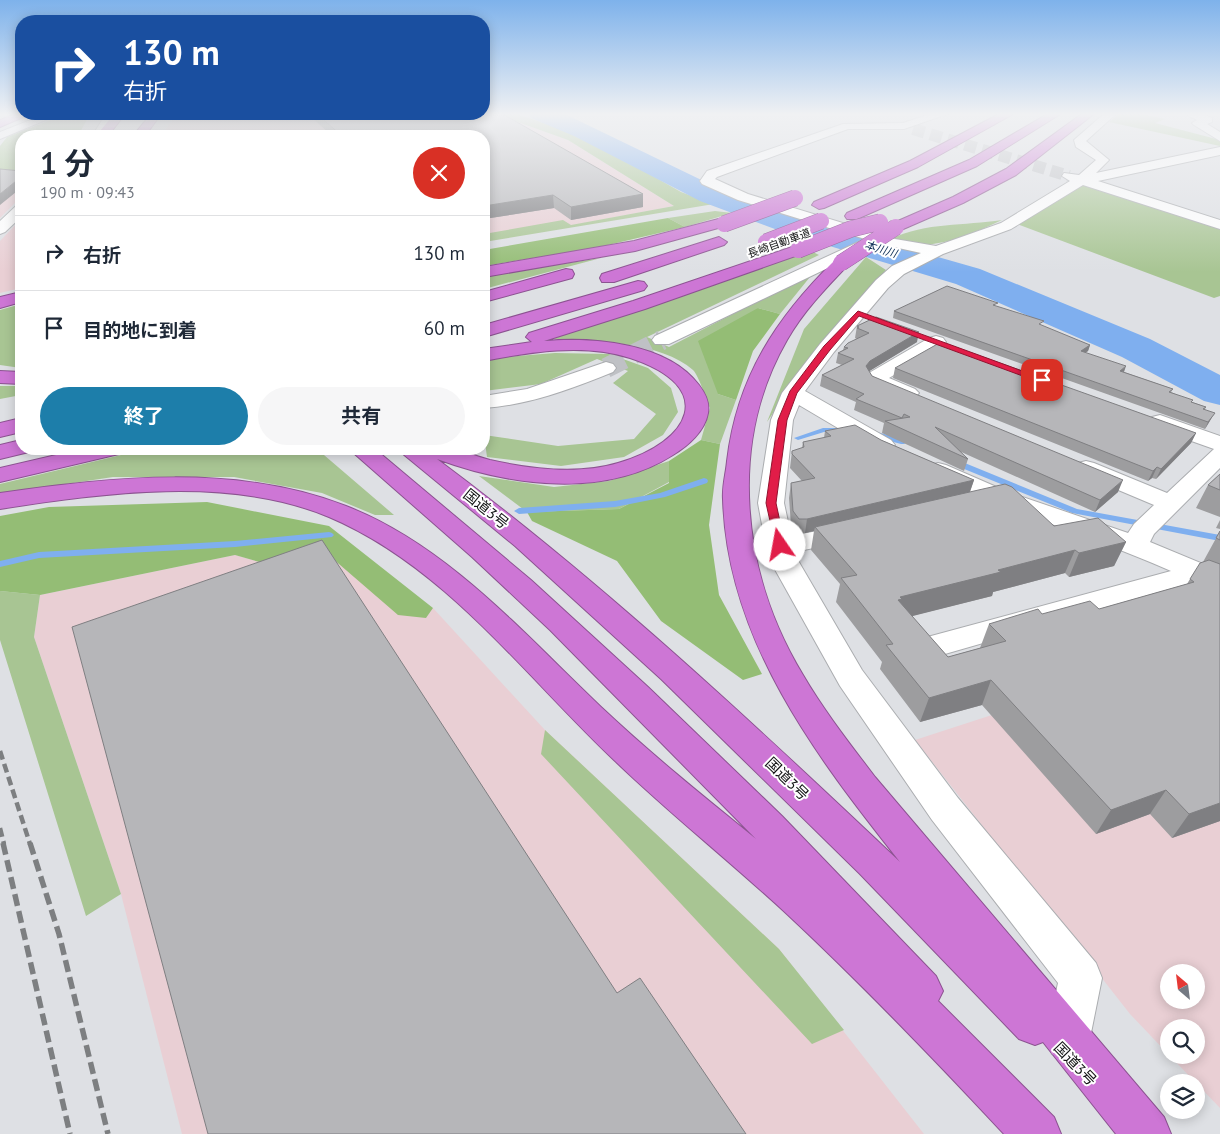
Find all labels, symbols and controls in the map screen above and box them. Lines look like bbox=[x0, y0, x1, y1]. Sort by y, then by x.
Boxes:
text: 130 m bbox=[123, 29, 220, 75]
icon: right bbox=[40, 35, 105, 100]
text: 右折 bbox=[123, 77, 167, 105]
text: 1 分 bbox=[40, 143, 95, 182]
button: close bbox=[413, 147, 465, 199]
text: 190 m · 09:43 bbox=[40, 182, 135, 202]
street label: 長崎自動車道 bbox=[746, 225, 812, 261]
water label: 本川川 bbox=[863, 237, 900, 261]
icon: right bbox=[40, 239, 68, 267]
text: 130 m bbox=[413, 241, 465, 265]
text: 右折 bbox=[83, 243, 121, 267]
icon: arrive bbox=[40, 314, 68, 342]
text: 60 m bbox=[424, 316, 465, 340]
text: 目的地に到着 bbox=[83, 318, 197, 342]
pin bbox=[1021, 359, 1063, 401]
icon: arrive bbox=[1028, 366, 1056, 394]
button: 終了 bbox=[40, 387, 248, 445]
button: 共有 bbox=[258, 387, 465, 445]
street label: 国道3号 bbox=[460, 484, 513, 533]
position arrow bbox=[753, 518, 805, 570]
street label: 国道3号 bbox=[762, 753, 813, 804]
north arrow bbox=[1160, 964, 1205, 1009]
map controls bbox=[1160, 964, 1205, 1119]
button: search bbox=[1160, 1019, 1205, 1064]
street label: 国道3号 bbox=[1050, 1038, 1101, 1089]
button: layers bbox=[1160, 1074, 1205, 1119]

